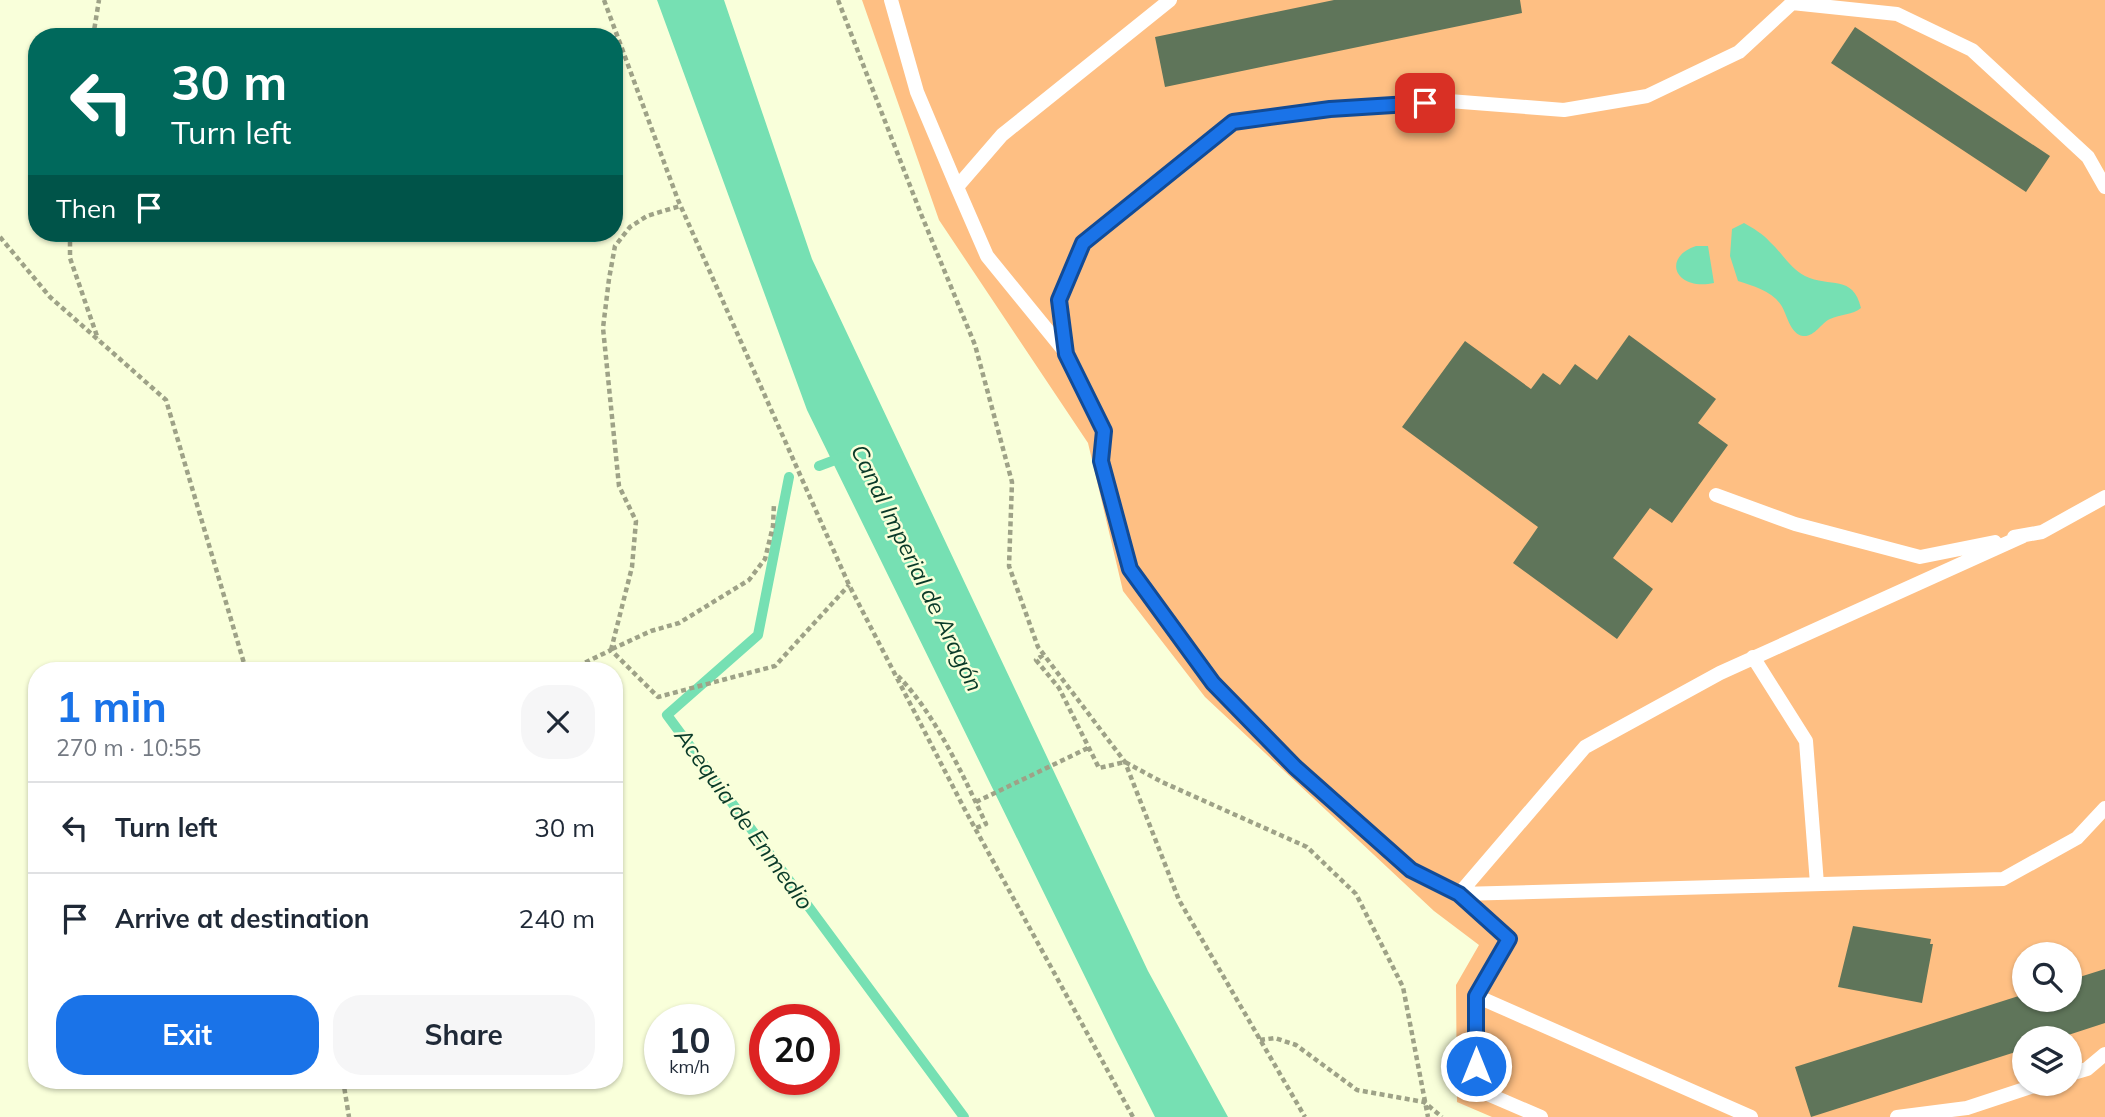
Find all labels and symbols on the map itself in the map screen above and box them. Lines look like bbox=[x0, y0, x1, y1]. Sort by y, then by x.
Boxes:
pin bbox=[1395, 73, 1455, 133]
water label: Canal Imperial de Aragón bbox=[845, 440, 990, 696]
water label: Acequia de Enmedio bbox=[668, 721, 820, 915]
speed limit sign: 20 bbox=[749, 1004, 840, 1095]
position arrow bbox=[1439, 1029, 1513, 1103]

